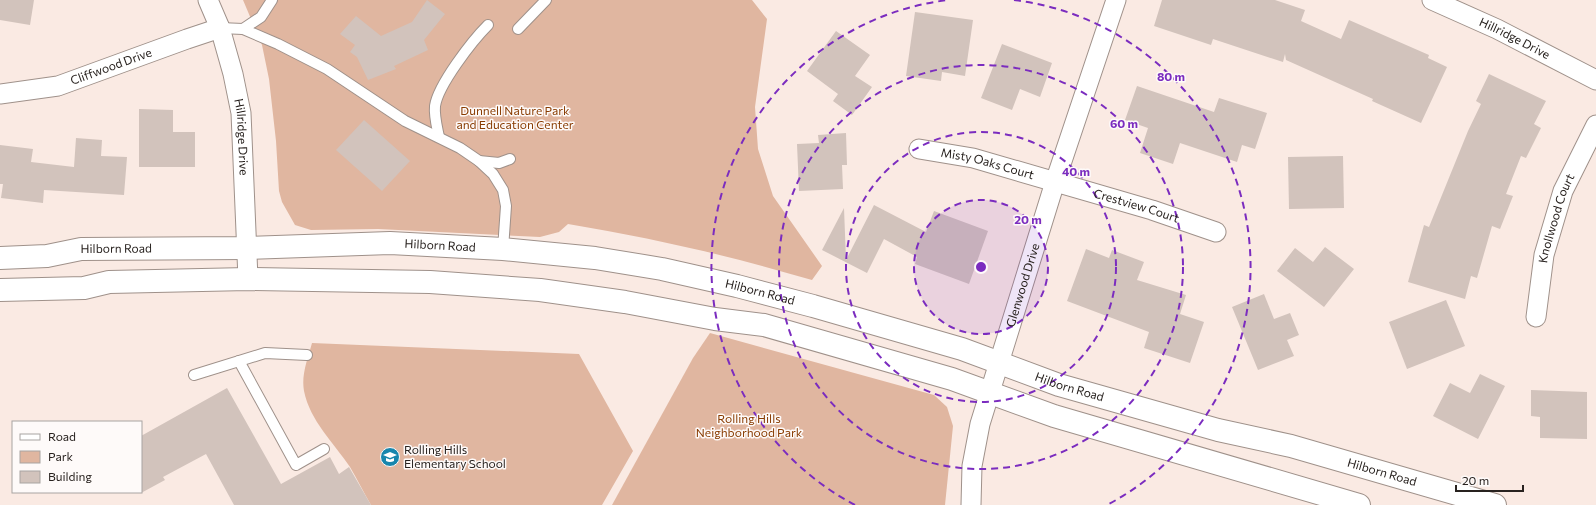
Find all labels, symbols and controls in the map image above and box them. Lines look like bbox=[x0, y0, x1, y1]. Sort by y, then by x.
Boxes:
street label: Hillridge Drive bbox=[1477, 14, 1553, 61]
street label: Cliffwood Drive bbox=[68, 45, 153, 87]
text: 80 m bbox=[1157, 69, 1185, 83]
street label: Hillridge Drive bbox=[232, 97, 252, 176]
park label: Dunnell Nature Park and Education Center bbox=[456, 103, 574, 131]
text: 60 m bbox=[1110, 116, 1138, 130]
street label: Misty Oaks Court bbox=[940, 145, 1036, 181]
text: 40 m bbox=[1062, 164, 1090, 178]
street label: Knollwood Court bbox=[1535, 171, 1577, 264]
street label: Crestview Court bbox=[1092, 185, 1181, 225]
text: 20 m bbox=[1014, 212, 1042, 226]
street label: Hilborn Road bbox=[404, 236, 476, 254]
street label: Hilborn Road bbox=[80, 241, 152, 255]
street label: Glenwood Drive bbox=[1002, 241, 1042, 329]
centre of rings bbox=[974, 260, 988, 274]
street label: Hilborn Road bbox=[724, 276, 797, 307]
street label: Hilborn Road bbox=[1033, 369, 1106, 403]
park label: Rolling Hills Neighborhood Park bbox=[696, 411, 803, 439]
legend bbox=[12, 421, 142, 493]
text: Road bbox=[48, 429, 76, 443]
place label: Rolling Hills Elementary School bbox=[404, 442, 506, 470]
school or university icon: Rolling Hills Elementary School bbox=[379, 446, 401, 468]
text: Park bbox=[48, 449, 74, 463]
street label: Hilborn Road bbox=[1346, 455, 1419, 488]
scale bar bbox=[1456, 467, 1523, 493]
text: Building bbox=[48, 469, 92, 483]
text: 20 m bbox=[1462, 473, 1489, 487]

